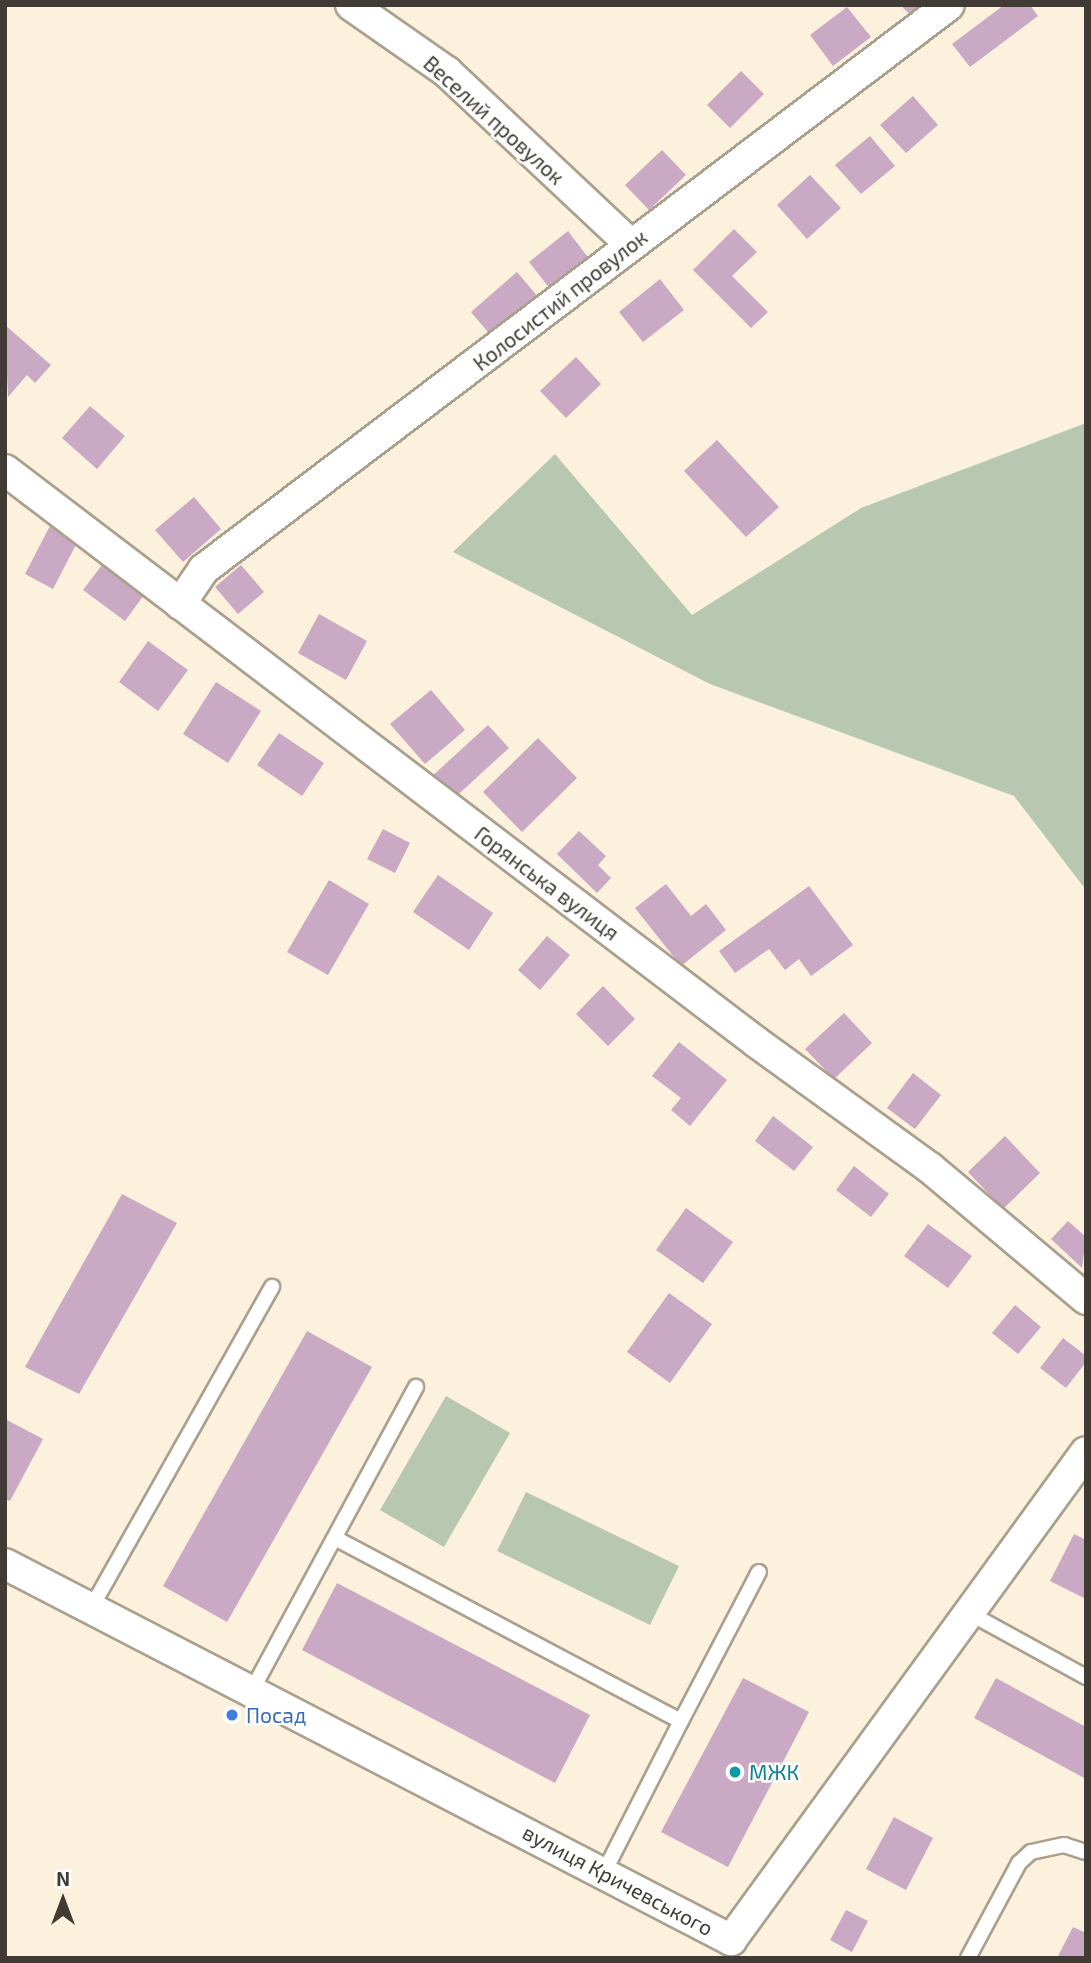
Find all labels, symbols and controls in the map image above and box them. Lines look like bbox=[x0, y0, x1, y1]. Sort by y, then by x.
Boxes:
street label: Веселий провулок bbox=[419, 50, 569, 190]
street label: Колосистий провулок bbox=[468, 224, 652, 376]
street label: Горянська вулиця bbox=[470, 821, 624, 945]
place label: Посад bbox=[246, 1702, 306, 1728]
marker: Посад bbox=[224, 1707, 240, 1723]
place label: МЖК bbox=[749, 1759, 799, 1785]
marker: МЖК bbox=[727, 1764, 743, 1780]
street label: вулиця Кричевського bbox=[519, 1819, 717, 1941]
north arrow bbox=[28, 1865, 98, 1935]
text: N bbox=[56, 1867, 70, 1890]

